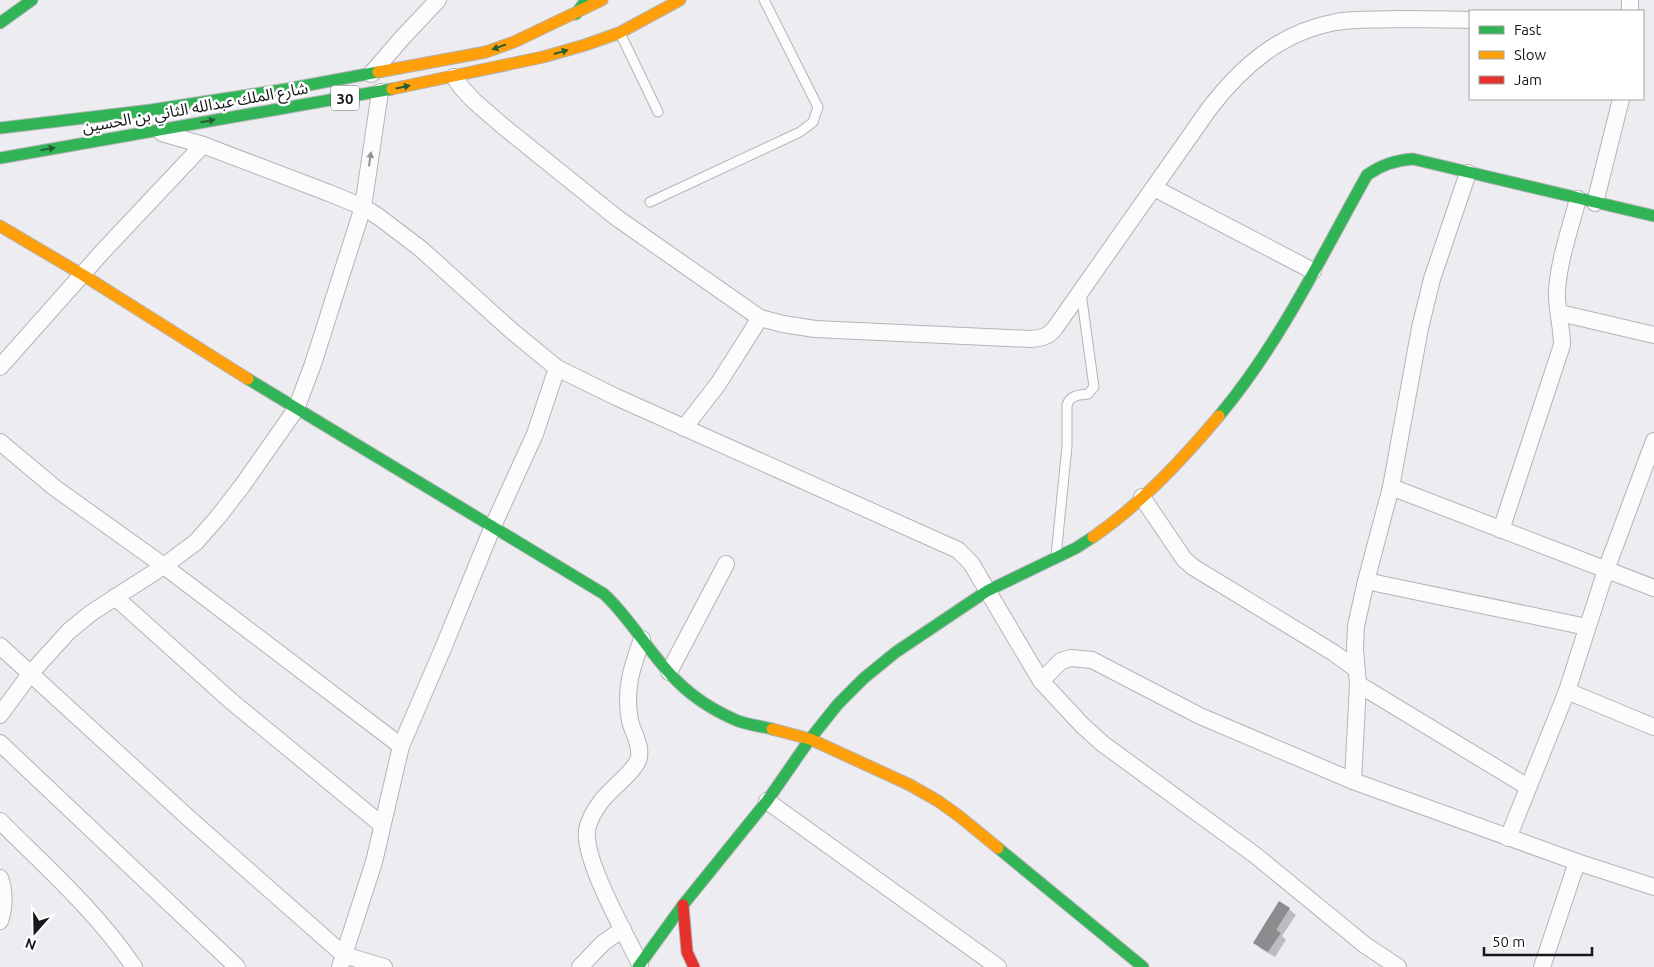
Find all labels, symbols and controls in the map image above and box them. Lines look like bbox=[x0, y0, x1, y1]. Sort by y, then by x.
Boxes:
legend bbox=[1469, 10, 1644, 100]
text: Fast bbox=[1514, 21, 1542, 38]
one-way arrow bbox=[491, 43, 506, 51]
text: Slow bbox=[1514, 46, 1547, 63]
one-way arrow bbox=[554, 48, 569, 56]
text: Jam bbox=[1514, 71, 1542, 88]
street label: شارع الملك عبدالله الثاني بن الحسين bbox=[81, 78, 310, 140]
one-way arrow bbox=[395, 83, 411, 91]
road number: 30 bbox=[331, 86, 359, 110]
one-way arrow bbox=[200, 116, 216, 124]
one-way arrow bbox=[40, 144, 56, 152]
one-way arrow bbox=[366, 151, 374, 167]
north arrow bbox=[10, 907, 60, 957]
scale bar bbox=[1484, 924, 1592, 956]
text: 50 m bbox=[1492, 933, 1525, 950]
text: N bbox=[23, 935, 38, 954]

